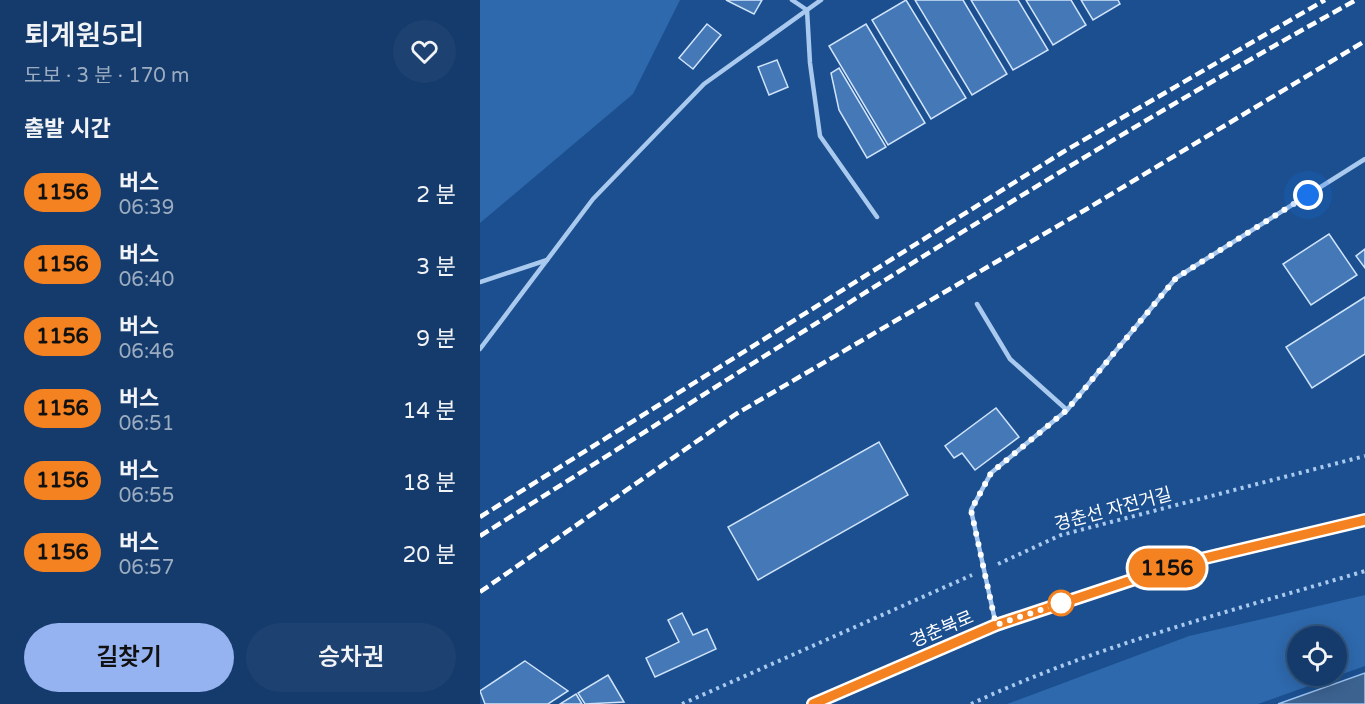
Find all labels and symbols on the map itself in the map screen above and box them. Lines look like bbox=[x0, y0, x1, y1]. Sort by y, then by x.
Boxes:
your location bbox=[1293, 180, 1323, 210]
street label: 경춘선 자전거길 bbox=[1052, 483, 1174, 535]
line badge: 1156 bbox=[1125, 548, 1209, 588]
unlabelled marker bbox=[1048, 590, 1074, 616]
street label: 경춘북로 bbox=[907, 606, 977, 652]

